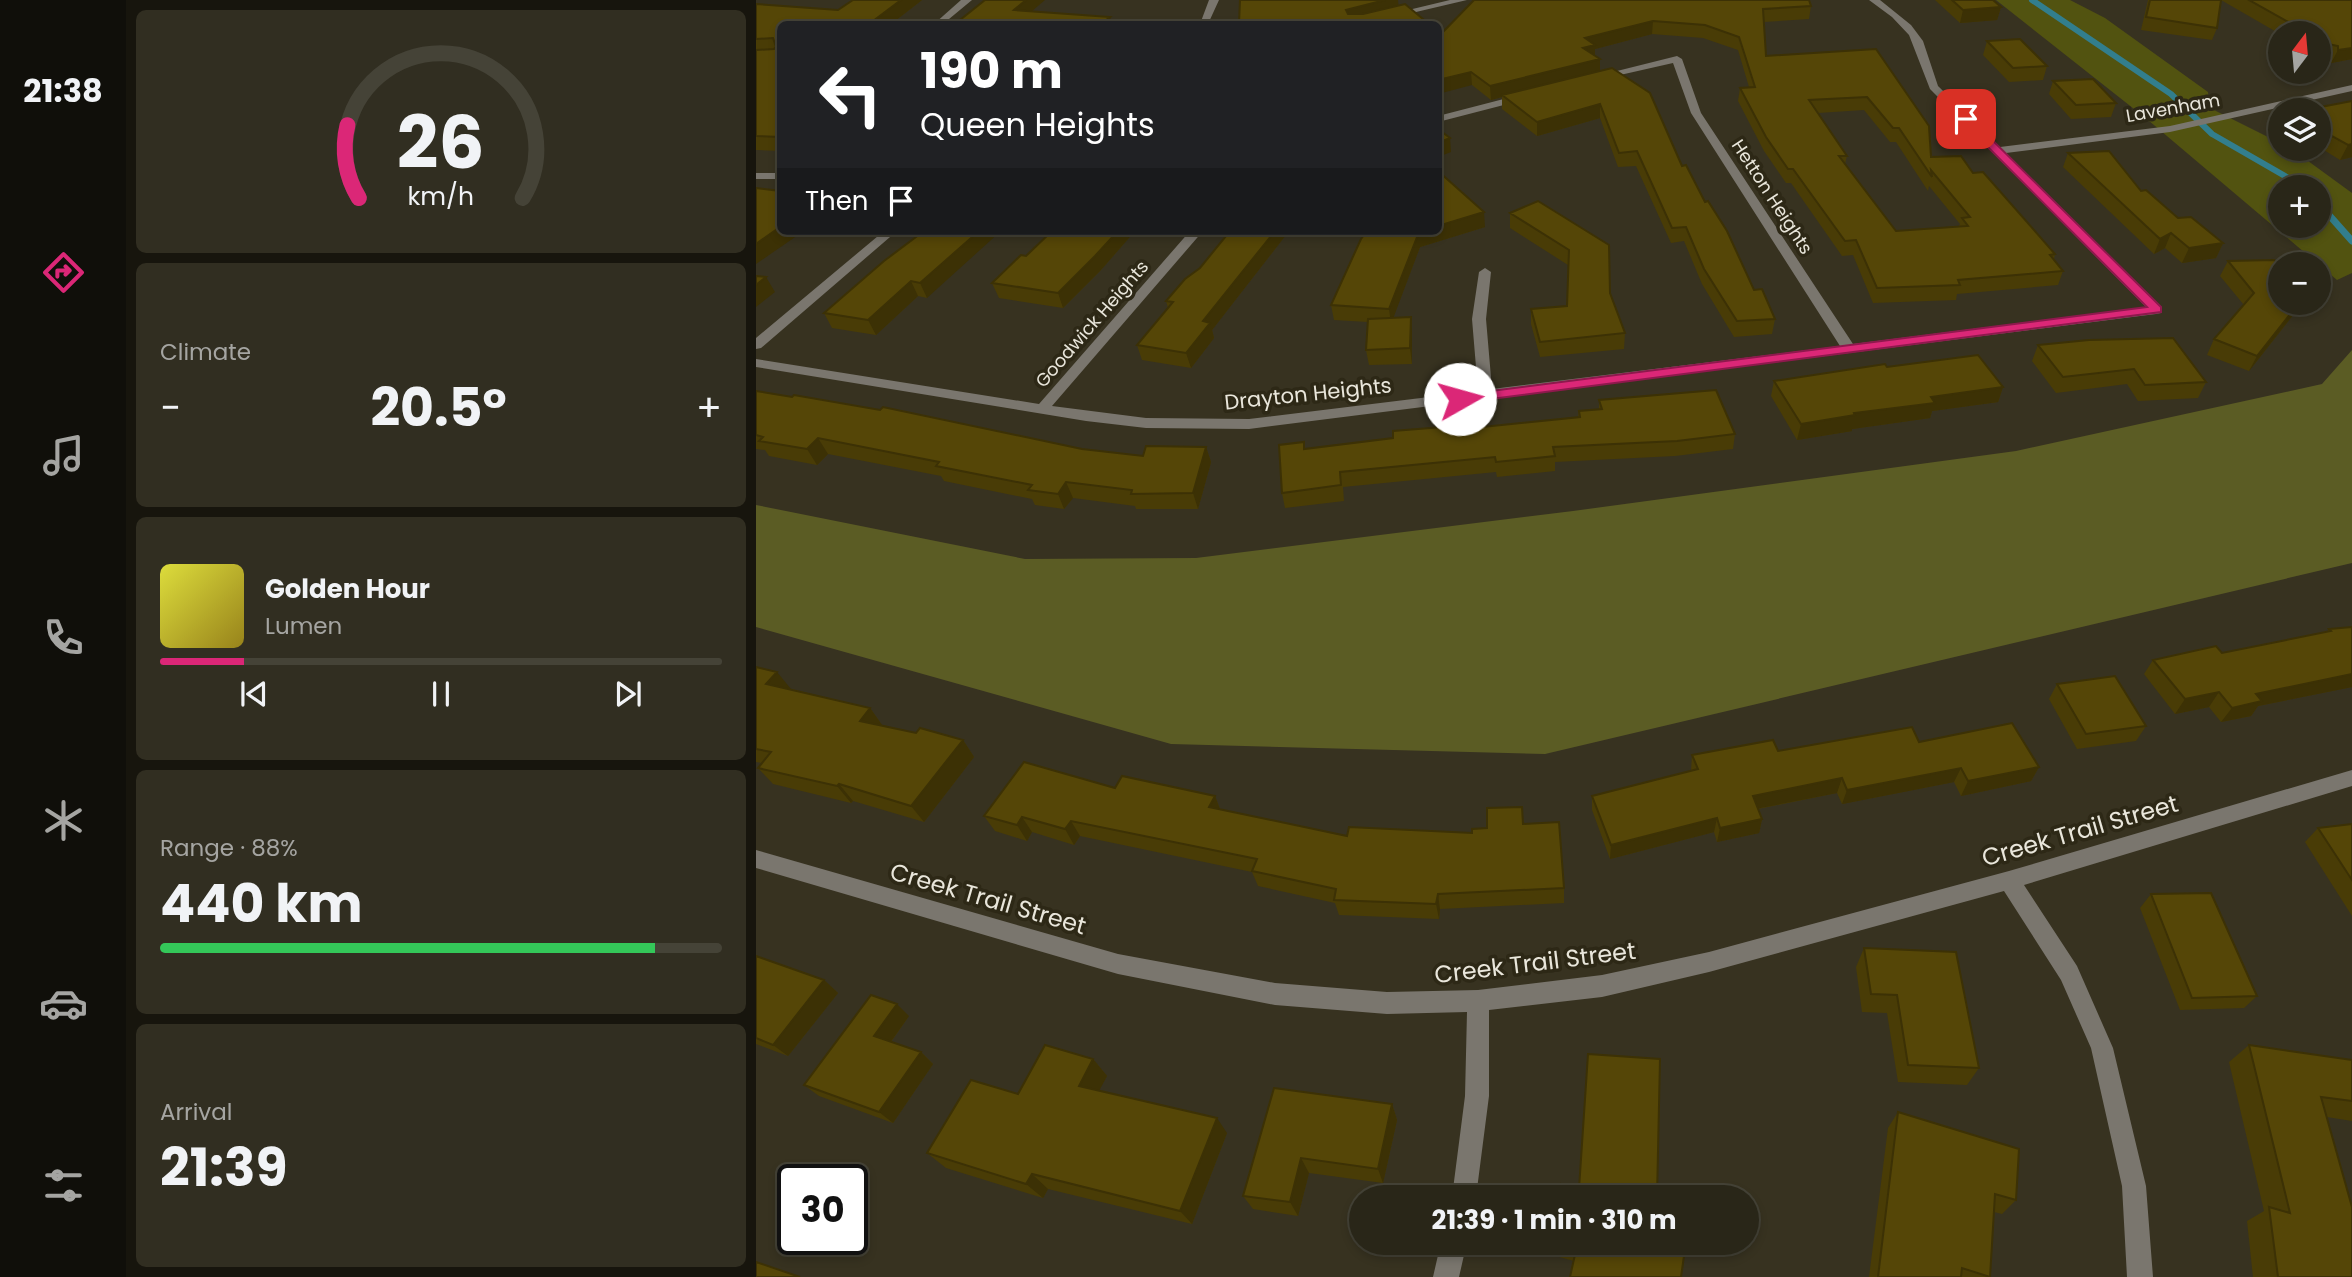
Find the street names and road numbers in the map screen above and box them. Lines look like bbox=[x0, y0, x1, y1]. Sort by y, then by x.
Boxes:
street label: Lavenham bbox=[2124, 87, 2222, 128]
street label: Hetton Heights bbox=[1726, 134, 1819, 259]
street label: Goodwick Heights bbox=[1029, 255, 1154, 393]
street label: Drayton Heights bbox=[1223, 370, 1393, 417]
street label: Creek Trail Street bbox=[1978, 787, 2182, 874]
street label: Creek Trail Street bbox=[886, 855, 1090, 942]
street label: Creek Trail Street bbox=[1432, 934, 1638, 991]

